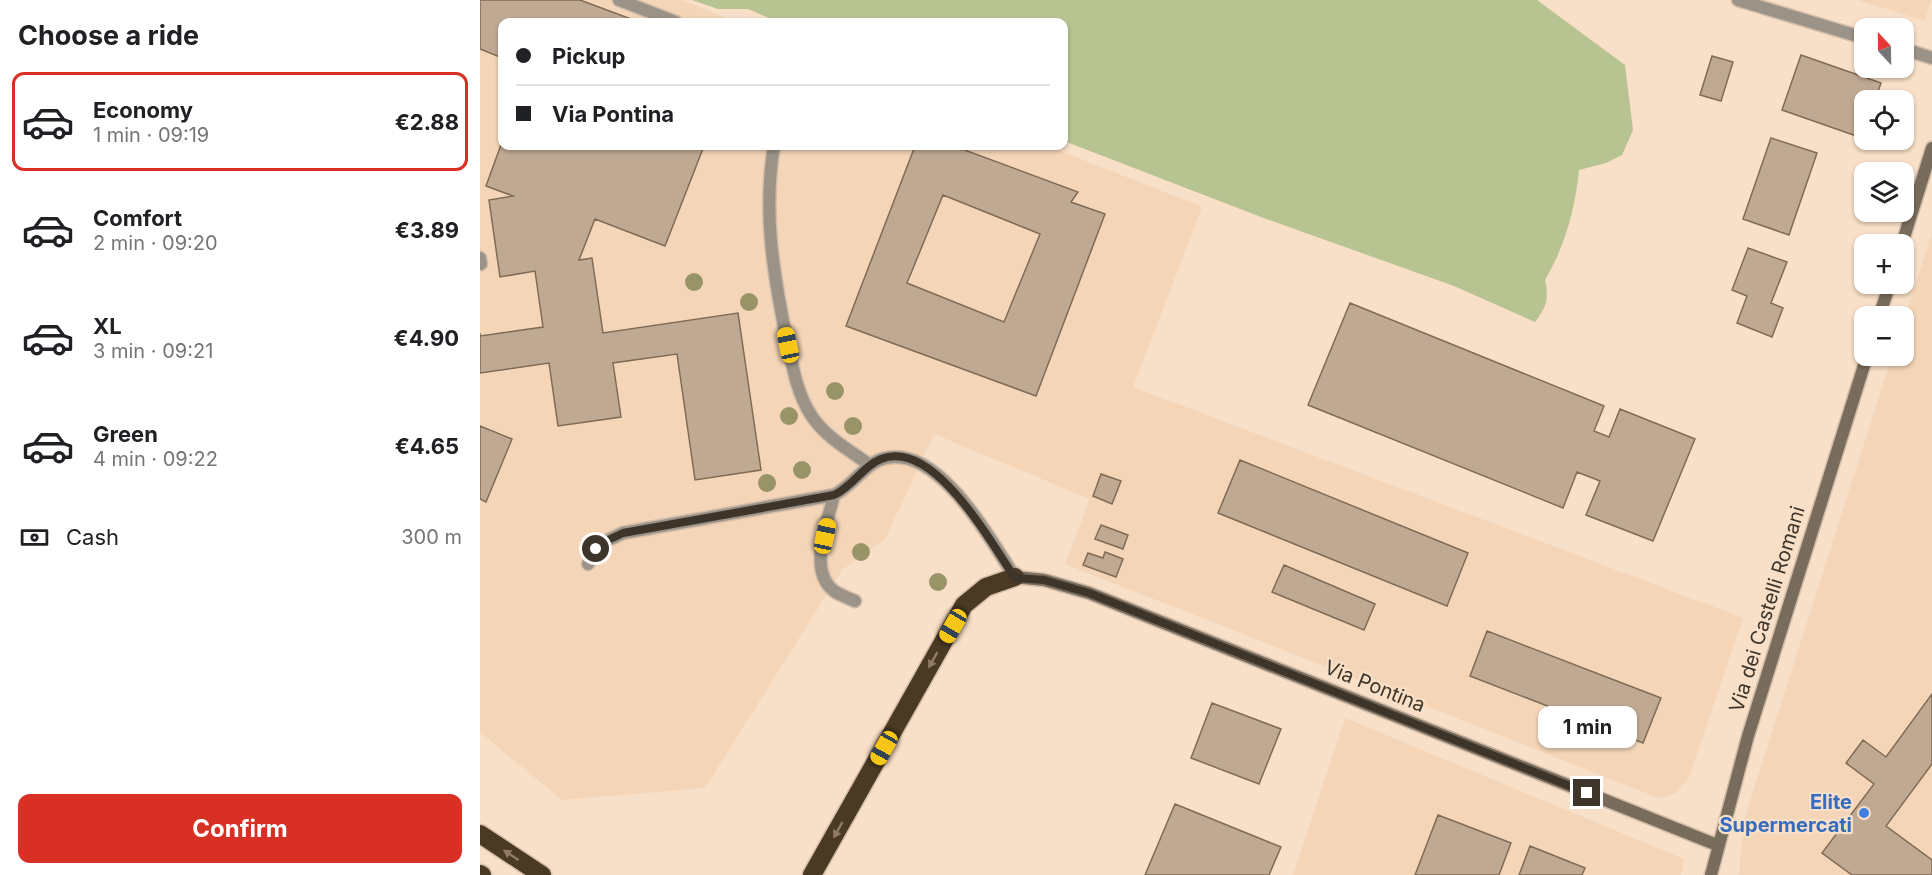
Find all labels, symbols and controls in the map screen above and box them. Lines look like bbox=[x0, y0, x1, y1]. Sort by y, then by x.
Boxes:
north arrow bbox=[1854, 18, 1914, 78]
map controls bbox=[1854, 18, 1914, 366]
text: Choose a ride bbox=[18, 19, 199, 52]
text: Pickup bbox=[552, 43, 626, 69]
button: locate bbox=[1854, 90, 1914, 150]
icon: car bbox=[21, 95, 75, 149]
text: Economy bbox=[93, 97, 193, 123]
text: Via Pontina bbox=[552, 101, 674, 127]
text: €2.88 bbox=[395, 109, 459, 135]
text: 1 min · 09:19 bbox=[93, 123, 209, 147]
button: layers bbox=[1854, 162, 1914, 222]
icon: car bbox=[21, 203, 75, 257]
text: Comfort bbox=[93, 205, 182, 231]
text: €3.89 bbox=[395, 217, 459, 243]
text: 2 min · 09:20 bbox=[93, 231, 218, 255]
button: + bbox=[1854, 234, 1914, 294]
button: − bbox=[1854, 306, 1914, 366]
icon: car bbox=[21, 311, 75, 365]
text: XL bbox=[93, 313, 122, 339]
text: €4.90 bbox=[394, 325, 459, 351]
car bbox=[775, 326, 801, 364]
text: 3 min · 09:21 bbox=[93, 339, 213, 363]
icon: car bbox=[21, 419, 75, 473]
text: Green bbox=[93, 421, 158, 447]
text: €4.65 bbox=[395, 433, 459, 459]
text: 4 min · 09:22 bbox=[93, 447, 218, 471]
street label: Via dei Castelli Romani bbox=[1724, 503, 1810, 715]
car bbox=[812, 517, 838, 555]
icon: cash bbox=[18, 521, 51, 554]
text: Cash bbox=[66, 524, 119, 550]
text: 300 m bbox=[401, 525, 462, 549]
route start bbox=[582, 535, 609, 562]
car bbox=[936, 606, 970, 646]
one-way arrow bbox=[929, 651, 939, 668]
street label: Via Pontina bbox=[1321, 655, 1429, 717]
callout: 1 min bbox=[1538, 706, 1636, 748]
text: 1 min bbox=[1563, 715, 1612, 739]
car bbox=[867, 728, 901, 768]
route end bbox=[1573, 779, 1600, 806]
place label: Elite Supermercati bbox=[1720, 790, 1852, 837]
button: Confirm bbox=[18, 794, 462, 863]
marker: Elite Supermercati bbox=[1857, 806, 1871, 820]
one-way arrow bbox=[833, 821, 843, 838]
one-way arrow bbox=[503, 849, 519, 860]

